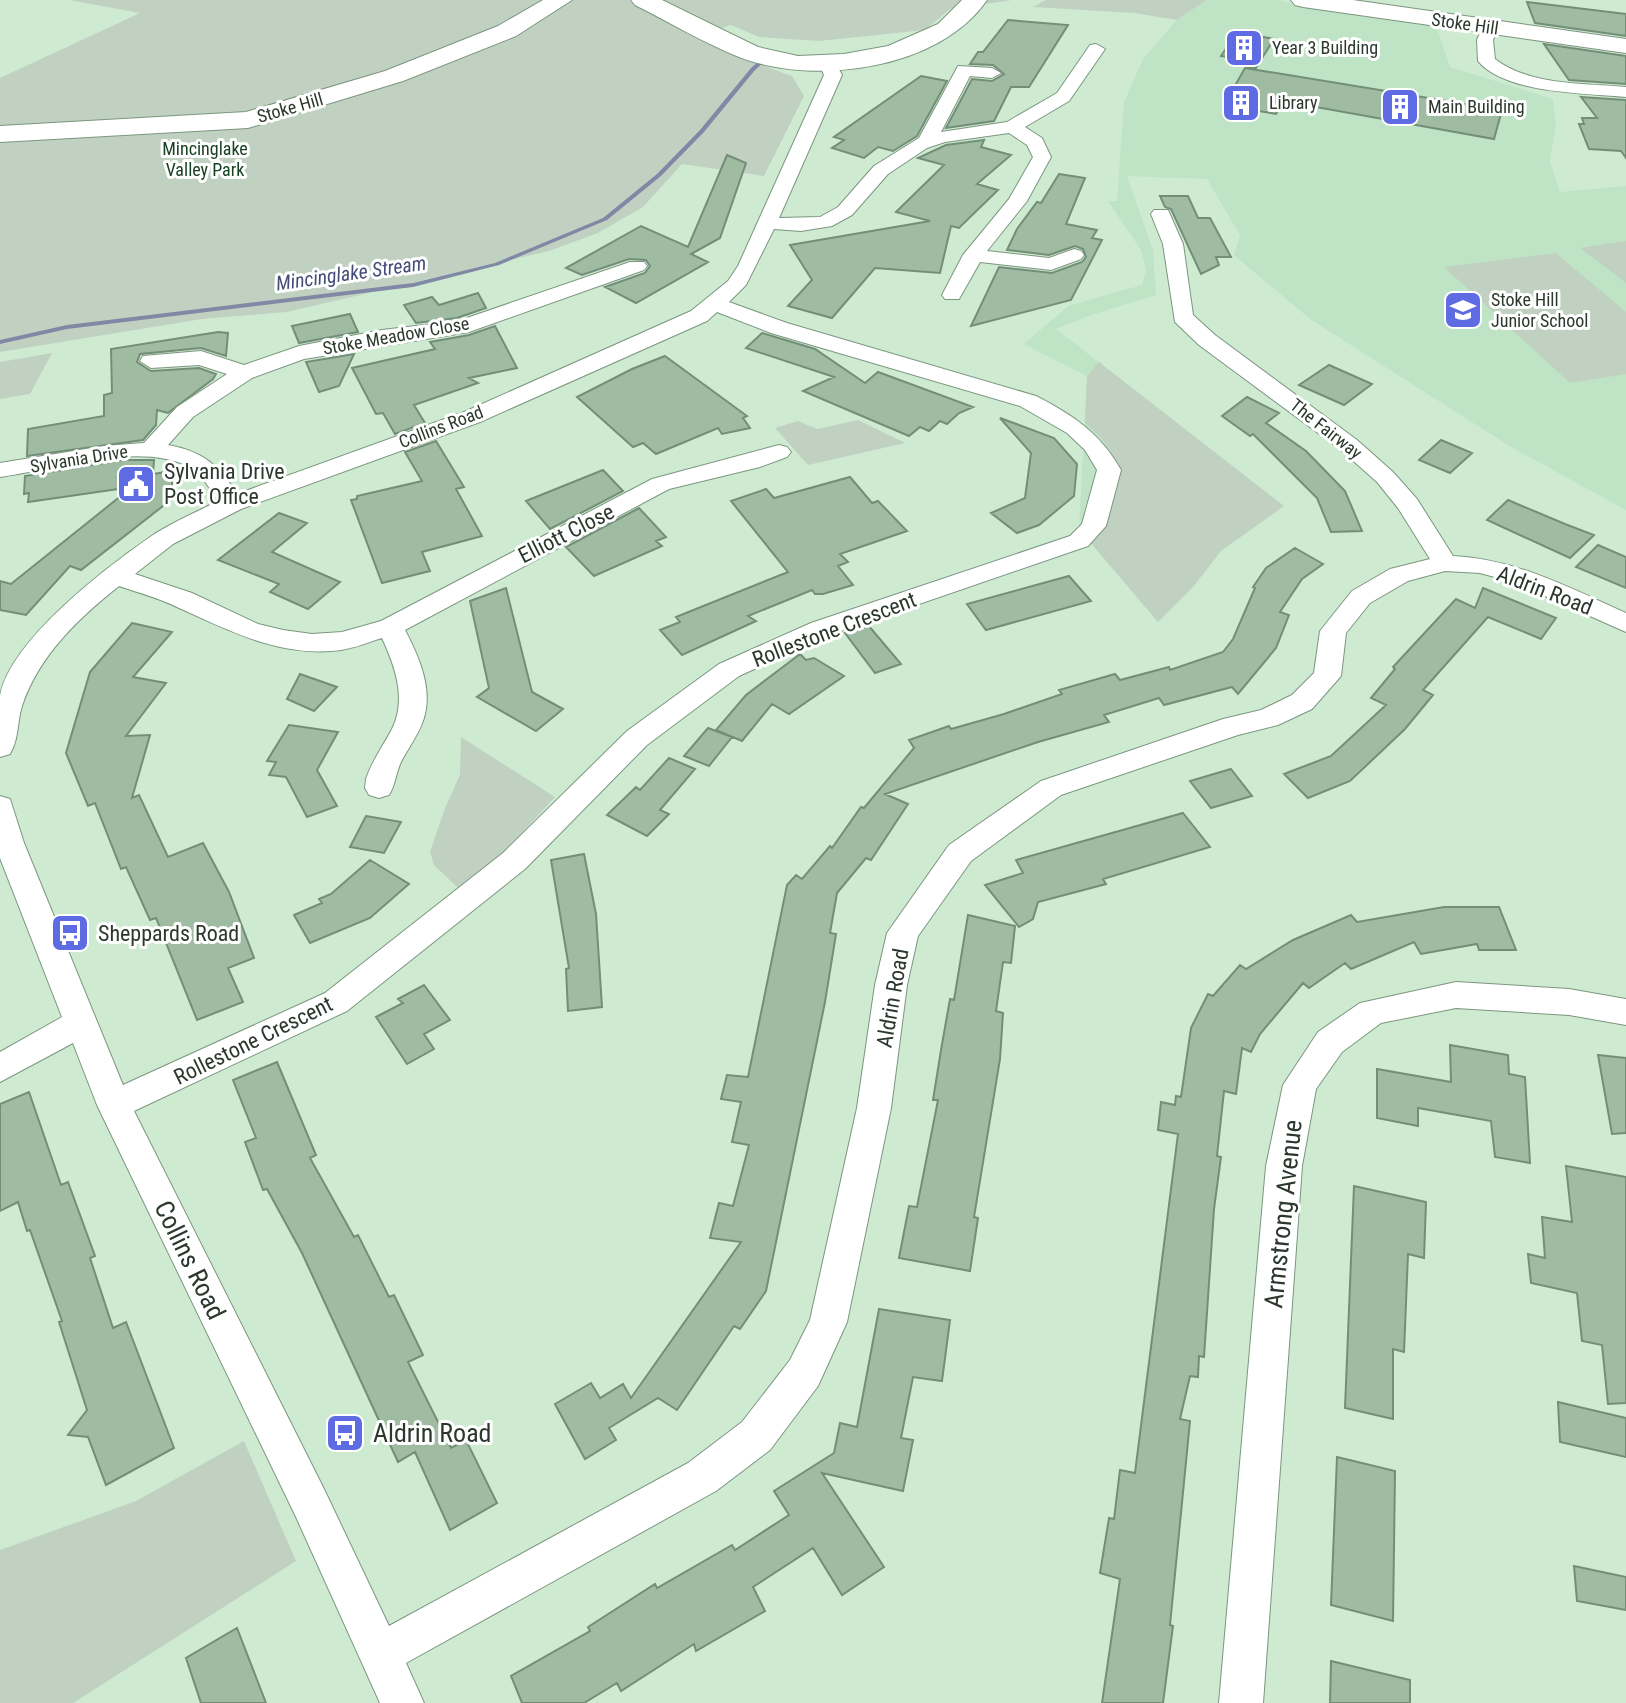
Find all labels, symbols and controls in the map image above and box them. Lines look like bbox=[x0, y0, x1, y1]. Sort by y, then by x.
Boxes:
street label: Stoke Hill bbox=[1430, 8, 1500, 39]
building icon: Year 3 Building bbox=[1223, 27, 1265, 69]
place label: Year 3 Building bbox=[1272, 37, 1378, 58]
building icon: Library bbox=[1220, 82, 1262, 124]
building icon: Main Building bbox=[1379, 86, 1421, 128]
street label: Stoke Hill bbox=[254, 88, 325, 127]
place label: Library bbox=[1269, 92, 1318, 113]
place label: Main Building bbox=[1428, 96, 1525, 117]
park label: Mincinglake Valley Park bbox=[162, 138, 248, 180]
water label: Mincinglake Stream bbox=[274, 251, 428, 295]
school or university icon: Stoke Hill Junior School bbox=[1442, 289, 1484, 331]
place label: Stoke Hill Junior School bbox=[1491, 289, 1588, 331]
street label: Stoke Meadow Close bbox=[321, 312, 471, 359]
street label: The Fairway bbox=[1286, 394, 1367, 463]
street label: Collins Road bbox=[396, 401, 486, 452]
street label: Sylvania Drive bbox=[29, 440, 129, 477]
place label: Sylvania Drive Post Office bbox=[164, 459, 285, 509]
public building icon: Sylvania Drive Post Office bbox=[115, 463, 157, 505]
street label: Elliott Close bbox=[514, 499, 618, 568]
street label: Aldrin Road bbox=[1494, 561, 1596, 620]
street label: Rollestone Crescent bbox=[749, 587, 920, 672]
bus stop icon: Sheppards Road bbox=[49, 912, 91, 954]
place label: Sheppards Road bbox=[98, 921, 239, 946]
street label: Aldrin Road bbox=[871, 947, 914, 1050]
street label: Rollestone Crescent bbox=[170, 991, 337, 1090]
street label: Armstrong Avenue bbox=[1258, 1118, 1308, 1310]
street label: Collins Road bbox=[148, 1196, 232, 1324]
bus stop icon: Aldrin Road bbox=[324, 1412, 366, 1454]
place label: Aldrin Road bbox=[373, 1418, 492, 1448]

